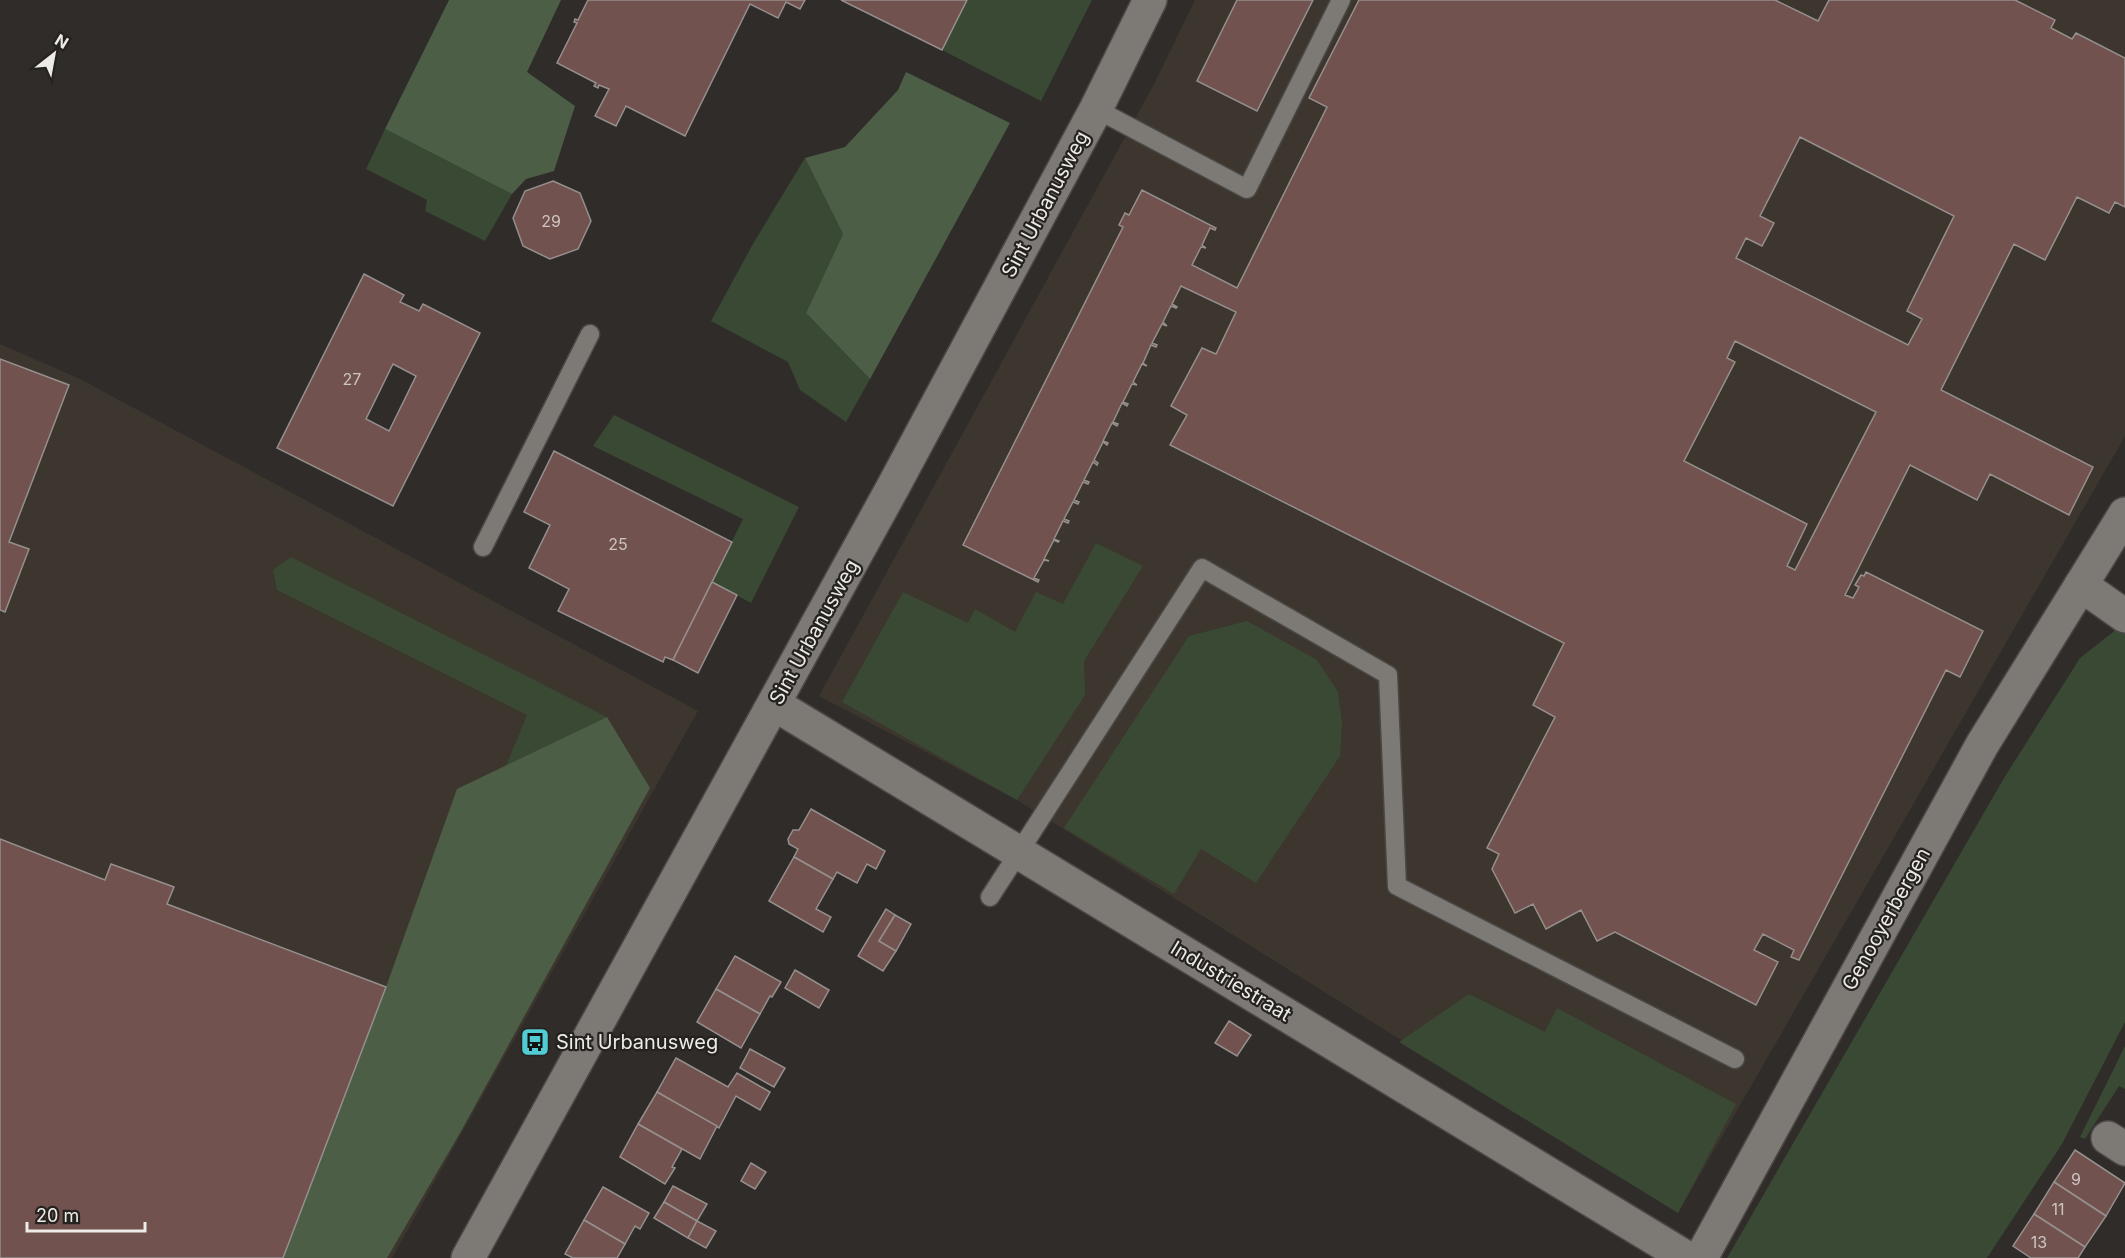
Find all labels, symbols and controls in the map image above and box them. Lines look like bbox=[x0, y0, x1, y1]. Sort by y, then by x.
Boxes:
north arrow bbox=[24, 24, 84, 84]
text: N bbox=[51, 29, 72, 53]
street label: Sint Urbanusweg bbox=[996, 127, 1094, 281]
house number: 29 bbox=[541, 211, 561, 231]
house number: 27 bbox=[343, 369, 361, 389]
house number: 25 bbox=[608, 534, 628, 554]
street label: Sint Urbanusweg bbox=[764, 555, 864, 709]
street label: Genooyerbergen bbox=[1837, 844, 1935, 994]
street label: Industriestraat bbox=[1166, 936, 1296, 1027]
bus stop icon: Sint Urbanusweg bbox=[519, 1026, 551, 1058]
place label: Sint Urbanusweg bbox=[556, 1030, 718, 1054]
house number: 9 bbox=[2071, 1169, 2081, 1189]
scale bar bbox=[27, 1195, 146, 1233]
house number: 11 bbox=[2051, 1199, 2065, 1219]
text: 20 m bbox=[36, 1205, 79, 1226]
house number: 13 bbox=[2031, 1232, 2047, 1252]

